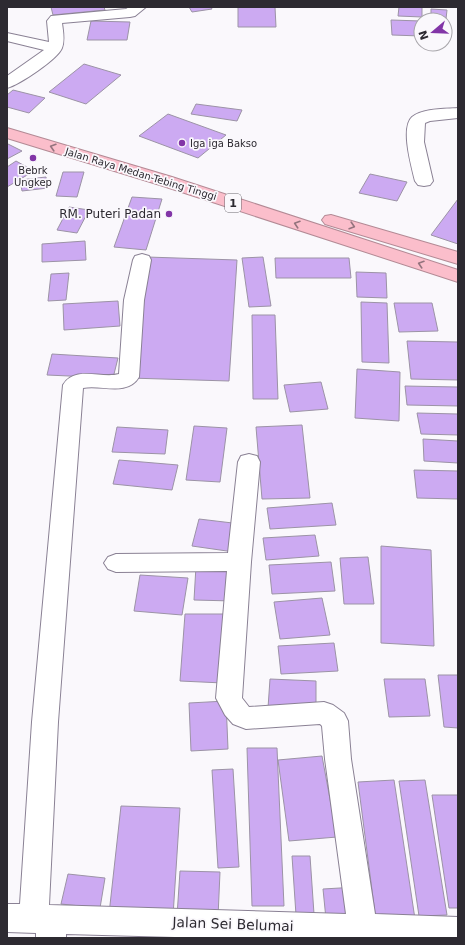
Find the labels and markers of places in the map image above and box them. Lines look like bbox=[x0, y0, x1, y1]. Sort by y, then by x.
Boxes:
marker: Iga iga Bakso bbox=[177, 138, 187, 148]
place label: Iga iga Bakso bbox=[190, 138, 257, 149]
marker: Bebrk Ungkep bbox=[28, 153, 38, 163]
place label: Bebrk Ungkep bbox=[14, 165, 52, 188]
place label: RM. Puteri Padan bbox=[59, 207, 161, 221]
marker: RM. Puteri Padan bbox=[164, 209, 174, 219]

